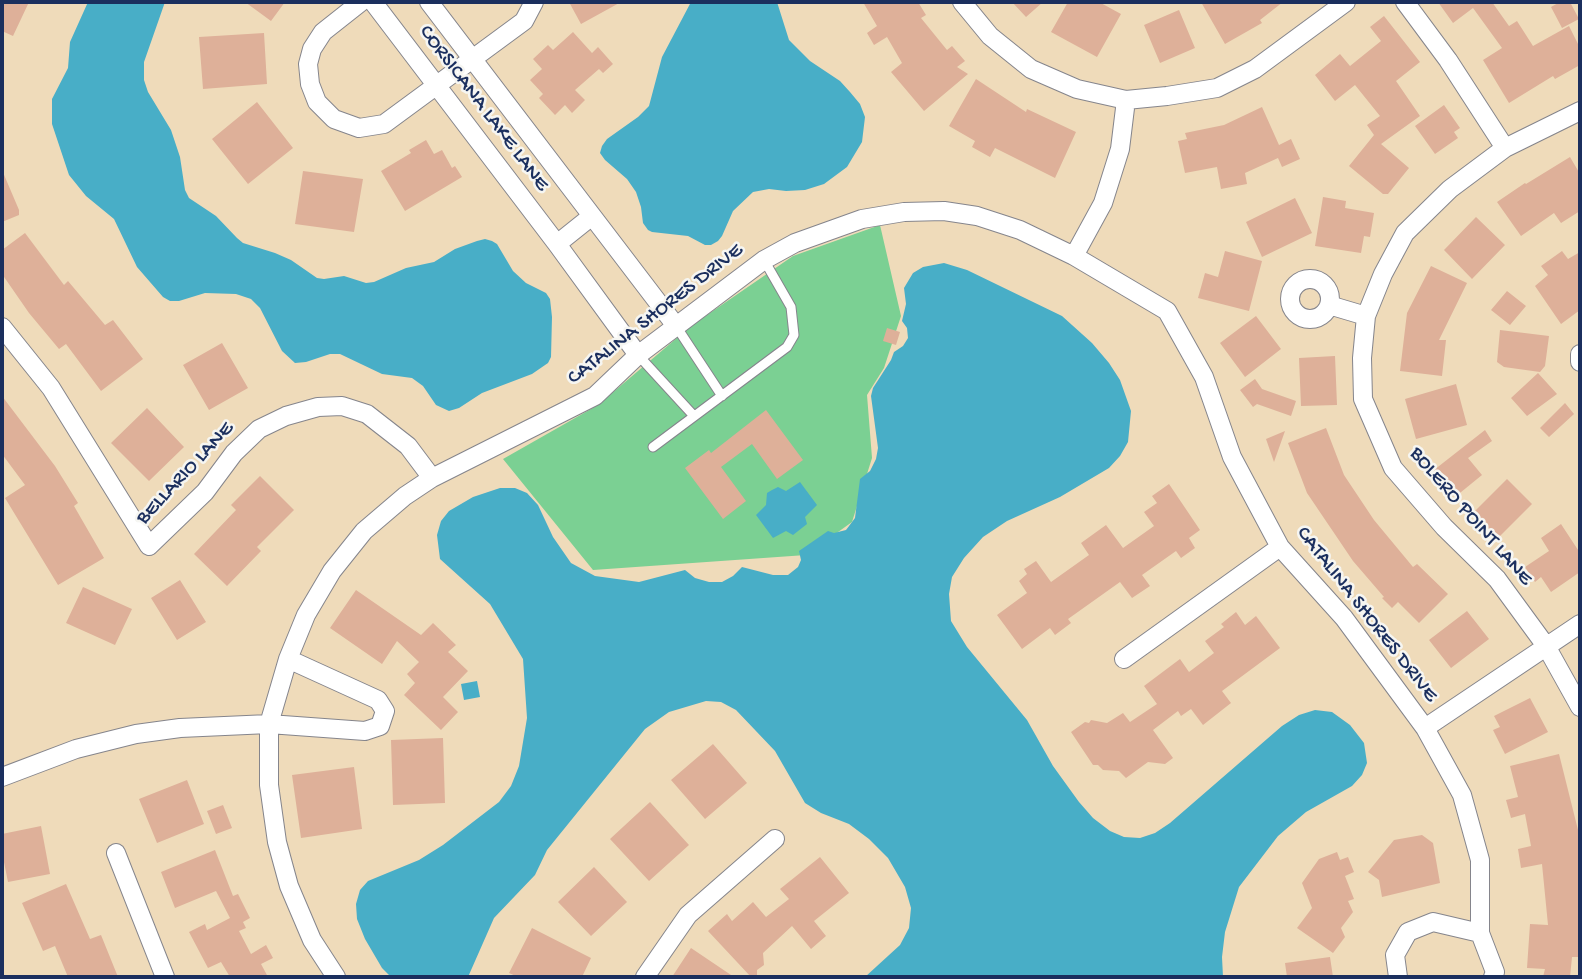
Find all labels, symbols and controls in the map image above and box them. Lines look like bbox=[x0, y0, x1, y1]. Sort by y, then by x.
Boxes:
street label: CORSICANA LAKE LANE bbox=[412, 21, 554, 197]
street label: CATALINA SHORES DRIVE bbox=[563, 239, 749, 391]
street label: BELLARIO LANE bbox=[132, 417, 240, 531]
street label: BOLERO POINT LANE bbox=[1403, 442, 1537, 592]
street label: CATALINA SHORES DRIVE bbox=[1290, 522, 1442, 708]

